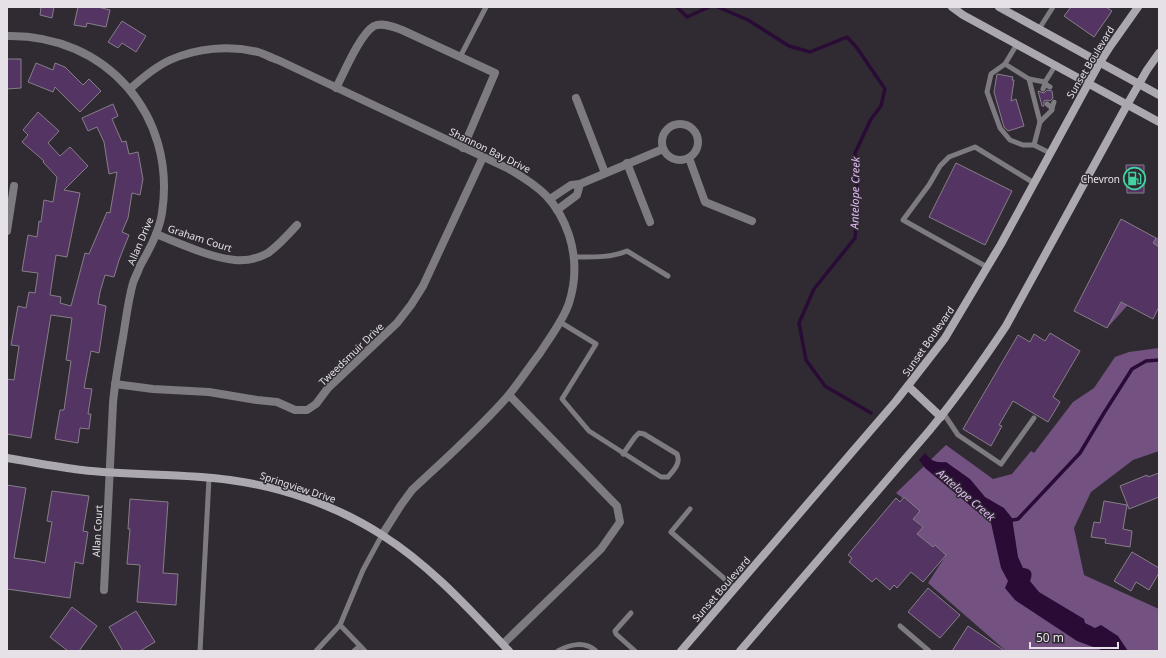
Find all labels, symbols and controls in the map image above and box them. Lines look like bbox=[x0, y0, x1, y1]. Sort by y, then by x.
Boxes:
street label: Sunset Boulevard bbox=[1063, 23, 1117, 101]
street label: Shannon Bay Drive bbox=[447, 124, 533, 176]
water label: Antelope Creek bbox=[846, 156, 863, 230]
fuel station icon: Chevron bbox=[1122, 166, 1148, 192]
place label: Chevron bbox=[1081, 172, 1120, 186]
street label: Allan Drive bbox=[124, 215, 156, 267]
street label: Graham Court bbox=[166, 221, 234, 255]
street label: Sunset Boulevard bbox=[899, 303, 957, 379]
street label: Tweedsmuir Drive bbox=[316, 319, 387, 389]
water label: Antelope Creek bbox=[933, 465, 999, 524]
street label: Springview Drive bbox=[258, 468, 338, 506]
street label: Allan Court bbox=[89, 504, 105, 557]
street label: Sunset Boulevard bbox=[689, 553, 753, 625]
scale bar bbox=[1030, 624, 1118, 650]
text: 50 m bbox=[1036, 629, 1064, 646]

